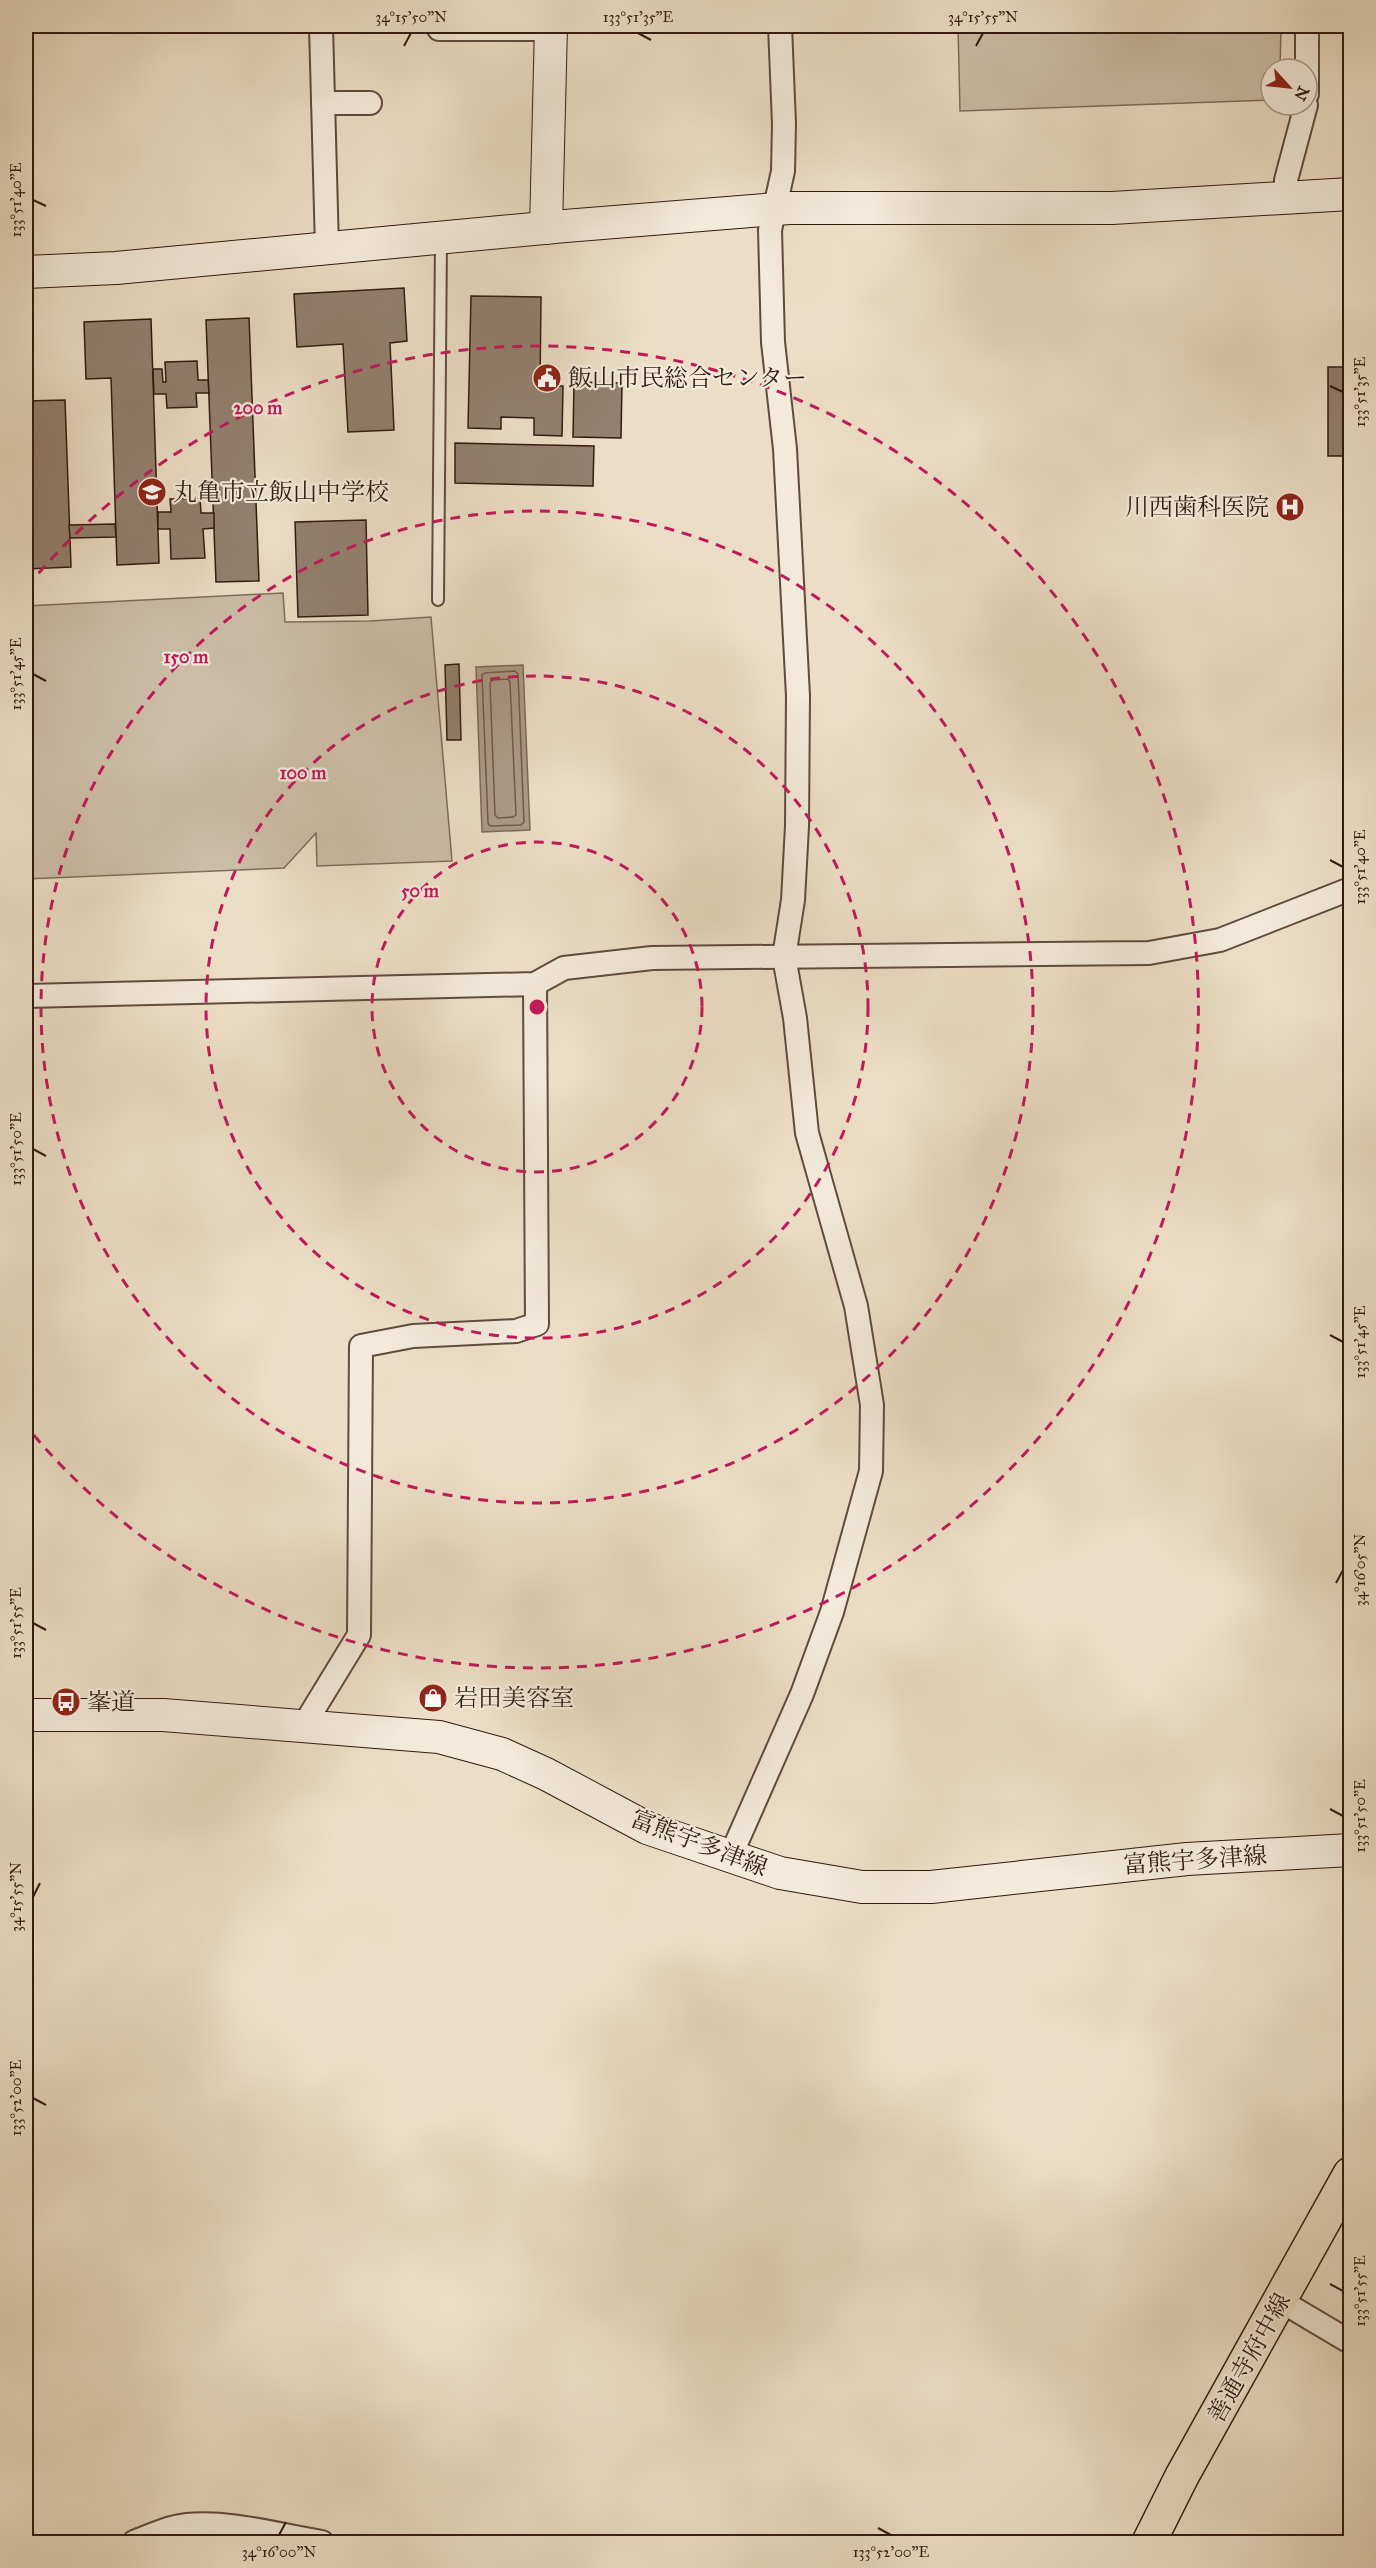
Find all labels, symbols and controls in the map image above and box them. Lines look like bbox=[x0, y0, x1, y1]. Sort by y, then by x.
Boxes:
text: 34°15'50"N bbox=[375, 8, 447, 26]
text: 133°51'35"E bbox=[603, 8, 674, 26]
text: 34°15'55"N bbox=[948, 8, 1018, 26]
north arrow bbox=[1259, 57, 1319, 117]
text: N bbox=[1290, 83, 1313, 104]
text: 133°51'40"E bbox=[7, 162, 25, 237]
text: 133°51'35"E bbox=[1351, 356, 1369, 427]
public building icon: 飯山市民総合センター bbox=[531, 362, 563, 394]
place label: 飯山市民総合センター bbox=[568, 363, 807, 393]
text: 200 m bbox=[234, 397, 283, 419]
school or university icon: 丸亀市立飯山中学校 bbox=[136, 476, 168, 508]
place label: 丸亀市立飯山中学校 bbox=[173, 477, 389, 507]
hospital icon: 川西歯科医院 bbox=[1274, 491, 1306, 523]
place label: 川西歯科医院 bbox=[1125, 492, 1269, 522]
text: 133°51'45"E bbox=[7, 637, 25, 711]
text: 150 m bbox=[164, 646, 209, 668]
text: 100 m bbox=[280, 762, 327, 784]
text: 133°51'40"E bbox=[1351, 829, 1369, 904]
text: 50 m bbox=[401, 880, 440, 902]
centre of rings bbox=[527, 997, 547, 1017]
text: 133°51'50"E bbox=[7, 1112, 25, 1186]
text: 133°51'45"E bbox=[1351, 1305, 1369, 1379]
text: 34°16'05"N bbox=[1351, 1533, 1369, 1606]
text: 133°51'55"E bbox=[7, 1587, 25, 1659]
shop icon: 岩田美容室 bbox=[417, 1682, 449, 1714]
place label: 岩田美容室 bbox=[454, 1683, 574, 1713]
bus stop icon: 峯道 bbox=[50, 1686, 82, 1718]
place label: 峯道 bbox=[87, 1687, 135, 1717]
text: 133°51'50"E bbox=[1351, 1779, 1369, 1853]
street label: 富熊宇多津線 bbox=[626, 1803, 772, 1883]
street label: 富熊宇多津線 bbox=[1122, 1840, 1268, 1880]
text: 34°15'55"N bbox=[7, 1862, 25, 1932]
text: 133°52'00"E bbox=[7, 2059, 25, 2136]
text: 133°51'55"E bbox=[1351, 2255, 1369, 2327]
street label: 善通寺府中線 bbox=[1201, 2288, 1297, 2428]
text: 34°16'00"N bbox=[242, 2543, 316, 2561]
text: 133°52'00"E bbox=[853, 2543, 930, 2561]

